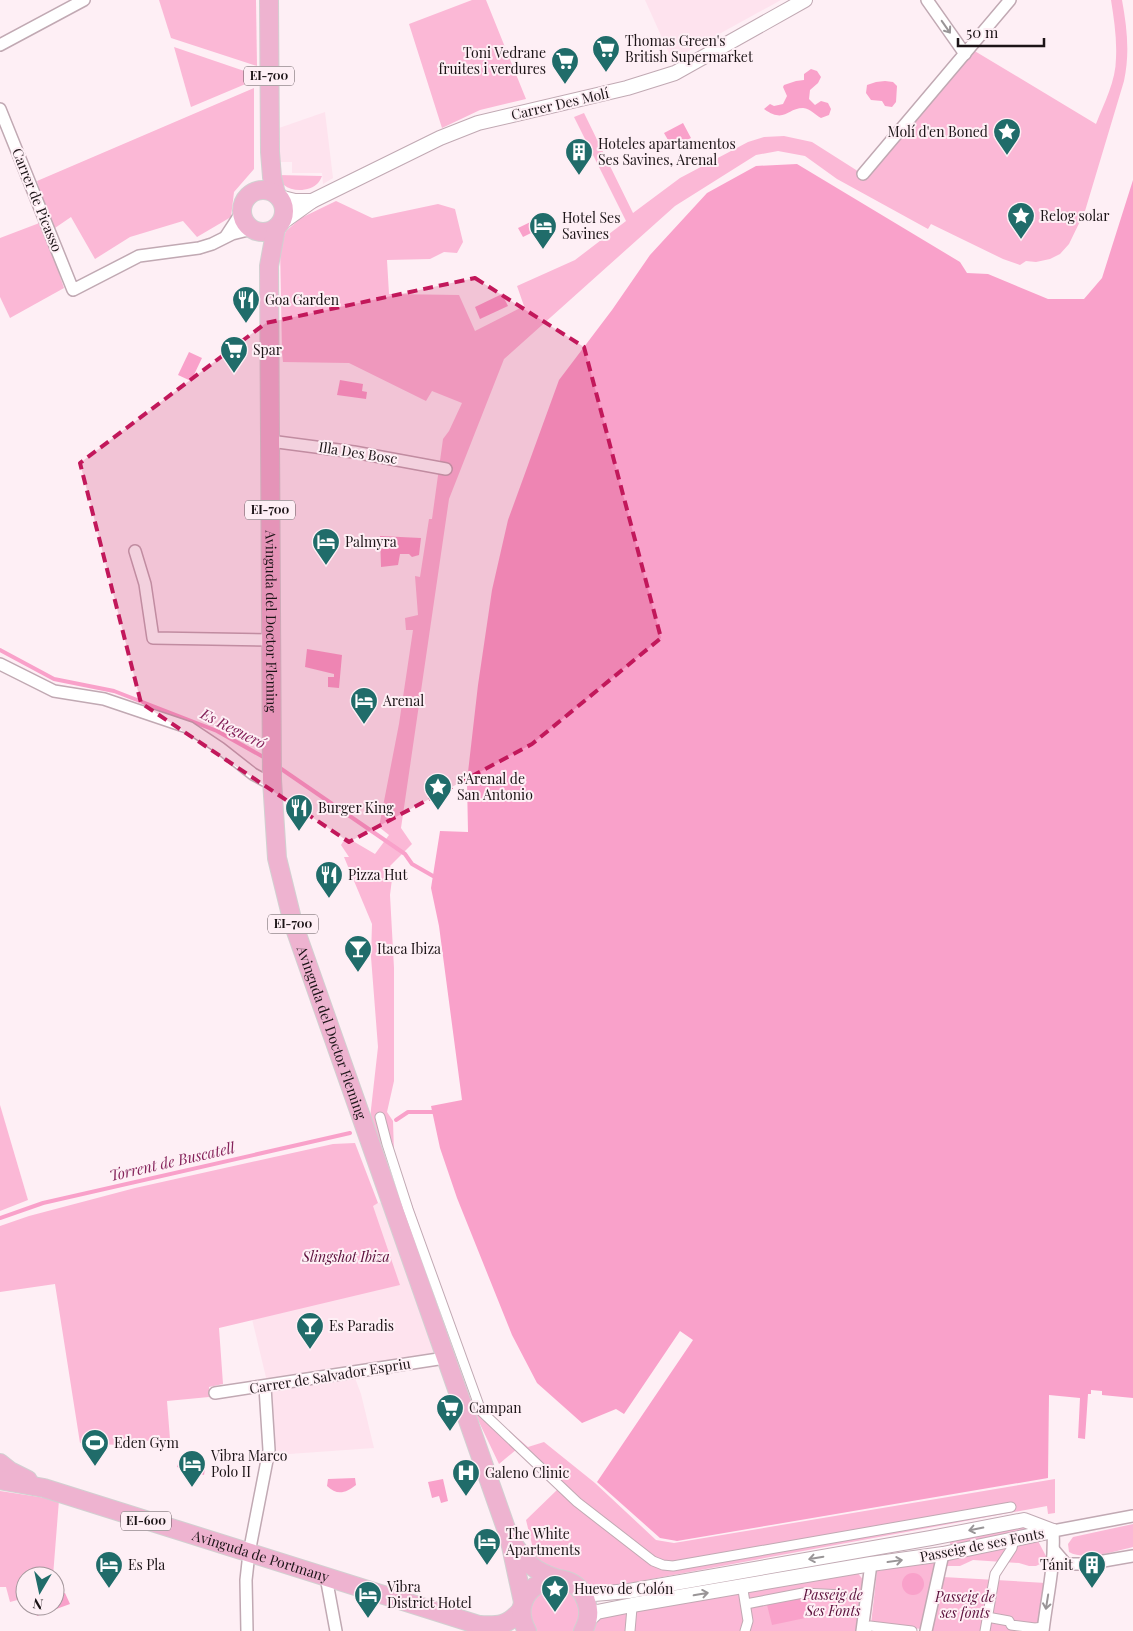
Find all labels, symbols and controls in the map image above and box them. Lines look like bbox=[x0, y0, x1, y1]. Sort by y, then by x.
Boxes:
scale bar bbox=[958, 15, 1044, 47]
one-way arrow bbox=[941, 20, 951, 34]
text: 50 m bbox=[966, 22, 999, 42]
place label: Thomas Green's British Supermarket bbox=[625, 31, 754, 66]
supermarket icon: Thomas Green's British Supermarket bbox=[591, 34, 621, 73]
place label: Toni Vedrane fruites i verdures bbox=[439, 43, 546, 78]
supermarket icon: Toni Vedrane fruites i verdures bbox=[550, 46, 580, 85]
road number: EI-700 bbox=[244, 66, 294, 85]
street label: Carrer Des Molí bbox=[509, 83, 611, 124]
place icon: Molí d'en Boned bbox=[992, 117, 1022, 156]
place label: Molí d'en Boned bbox=[887, 122, 988, 141]
place label: Hoteles apartamentos Ses Savines, Arenal bbox=[598, 134, 736, 169]
building icon: Hoteles apartamentos Ses Savines, Arenal bbox=[564, 137, 594, 176]
street label: Carrer de Picasso bbox=[8, 145, 67, 255]
place icon: Relog solar bbox=[1006, 201, 1036, 240]
place label: Relog solar bbox=[1040, 206, 1110, 225]
place label: Hotel Ses Savines bbox=[562, 208, 620, 243]
hotel icon: Hotel Ses Savines bbox=[528, 211, 558, 250]
restaurant icon: Goa Garden bbox=[231, 285, 261, 324]
place label: Goa Garden bbox=[265, 290, 340, 309]
supermarket icon: Spar bbox=[219, 335, 249, 374]
place label: Spar bbox=[253, 340, 283, 359]
street label: Illa Des Bosc bbox=[317, 437, 399, 468]
road number: EI-700 bbox=[245, 500, 295, 520]
hotel icon: Palmyra bbox=[311, 527, 341, 566]
street label: Avinguda del Doctor Fleming bbox=[262, 529, 282, 713]
place label: Palmyra bbox=[345, 532, 397, 551]
hotel icon: Arenal bbox=[349, 686, 379, 725]
place label: Arenal bbox=[382, 691, 424, 710]
water label: Es Regueró bbox=[197, 703, 270, 753]
place label: s'Arenal de San Antonio bbox=[457, 769, 533, 804]
place icon: s'Arenal de San Antonio bbox=[423, 772, 453, 811]
restaurant icon: Burger King bbox=[284, 793, 314, 832]
place label: Burger King bbox=[318, 798, 394, 817]
restaurant icon: Pizza Hut bbox=[314, 860, 344, 899]
place label: Pizza Hut bbox=[348, 865, 408, 884]
road number: EI-700 bbox=[268, 914, 318, 934]
bar icon: Itaca Ibiza bbox=[343, 934, 373, 973]
place label: Itaca Ibiza bbox=[377, 939, 441, 958]
street label: Avinguda del Doctor Fleming bbox=[292, 942, 371, 1122]
water label: Torrent de Buscatell bbox=[107, 1137, 237, 1185]
park label: Slingshot Ibiza bbox=[301, 1247, 390, 1266]
bar icon: Es Paradis bbox=[295, 1311, 325, 1350]
place label: Es Paradis bbox=[329, 1316, 394, 1335]
street label: Carrer de Salvador Espriu bbox=[248, 1353, 412, 1398]
supermarket icon: Campan bbox=[435, 1393, 465, 1432]
place label: Campan bbox=[469, 1398, 522, 1417]
sports icon: Eden Gym bbox=[80, 1428, 110, 1467]
place label: Eden Gym bbox=[114, 1433, 179, 1452]
place label: Vibra Marco Polo II bbox=[210, 1446, 288, 1481]
hotel icon: Vibra Marco Polo II bbox=[177, 1449, 207, 1488]
hospital icon: Galeno Clinic bbox=[451, 1458, 481, 1497]
place label: Galeno Clinic bbox=[485, 1463, 569, 1482]
road number: EI-600 bbox=[121, 1512, 171, 1530]
street label: Passeig de ses Fonts bbox=[918, 1523, 1046, 1566]
place label: The White Apartments bbox=[505, 1524, 580, 1559]
street label: Avinguda de Portmany bbox=[189, 1525, 332, 1586]
one-way arrow bbox=[968, 1525, 984, 1535]
hotel icon: The White Apartments bbox=[472, 1527, 502, 1566]
hotel icon: Es Pla bbox=[94, 1550, 124, 1589]
building icon: Tánit bbox=[1077, 1550, 1107, 1589]
one-way arrow bbox=[808, 1553, 824, 1563]
place label: Es Pla bbox=[128, 1555, 165, 1574]
one-way arrow bbox=[887, 1555, 903, 1565]
place label: Tánit bbox=[1040, 1555, 1074, 1574]
north arrow bbox=[15, 1566, 65, 1616]
place icon: Huevo de Colón bbox=[540, 1574, 570, 1613]
place label: Vibra District Hotel bbox=[386, 1577, 472, 1612]
place label: Huevo de Colón bbox=[574, 1579, 674, 1598]
hotel icon: Vibra District Hotel bbox=[353, 1580, 383, 1619]
park label: Passeig de Ses Fonts bbox=[802, 1585, 863, 1620]
park label: Passeig de ses fonts bbox=[934, 1587, 995, 1622]
one-way arrow bbox=[692, 1588, 708, 1598]
text: N bbox=[31, 1594, 44, 1615]
one-way arrow bbox=[1042, 1594, 1052, 1610]

